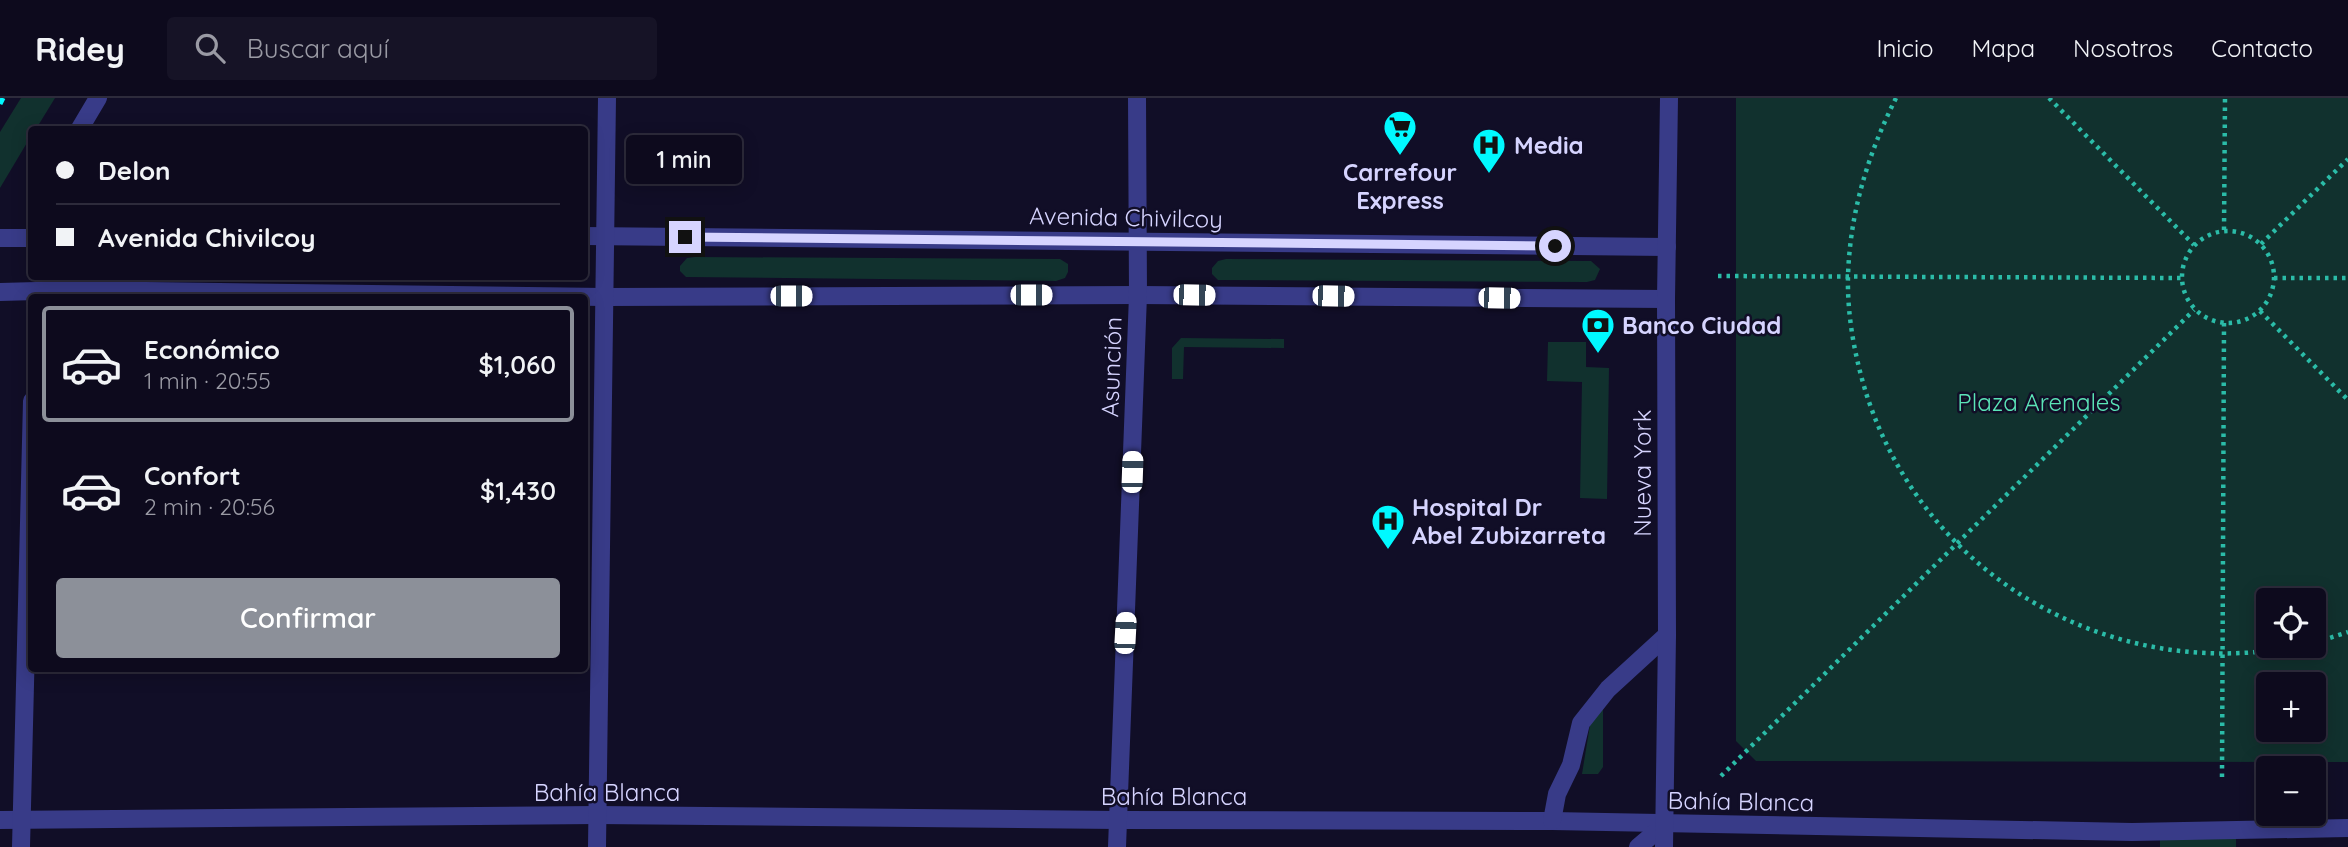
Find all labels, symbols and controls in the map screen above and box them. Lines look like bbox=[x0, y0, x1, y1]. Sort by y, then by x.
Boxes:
search box bbox=[167, 17, 657, 80]
text: Ridey bbox=[35, 28, 125, 69]
icon: search bbox=[191, 29, 229, 67]
text: Buscar aquí bbox=[247, 32, 389, 65]
text: Inicio bbox=[1876, 33, 1934, 63]
text: Mapa bbox=[1972, 33, 2035, 63]
text: Nosotros bbox=[2073, 33, 2173, 63]
text: Contacto bbox=[2211, 33, 2313, 63]
supermarket icon: Carrefour Express bbox=[1381, 108, 1419, 157]
hospital icon: Media bbox=[1470, 126, 1508, 175]
place label: Media bbox=[1514, 130, 1584, 160]
callout: 1 min bbox=[627, 136, 743, 184]
text: 1 min bbox=[656, 145, 712, 174]
text: Delon bbox=[98, 154, 171, 187]
place label: Carrefour Express bbox=[1343, 157, 1457, 215]
street label: Avenida Chivilcoy bbox=[1029, 200, 1223, 234]
text: Avenida Chivilcoy bbox=[98, 221, 315, 254]
route end bbox=[669, 221, 701, 253]
route start bbox=[1539, 230, 1571, 262]
car bbox=[1173, 284, 1216, 306]
car bbox=[1011, 285, 1053, 306]
car bbox=[1312, 285, 1355, 307]
car bbox=[771, 286, 813, 307]
car bbox=[1478, 287, 1521, 309]
bank icon: Banco Ciudad bbox=[1579, 306, 1617, 355]
place label: Banco Ciudad bbox=[1622, 310, 1781, 340]
street label: Asunción bbox=[1094, 316, 1128, 418]
icon: car bbox=[60, 333, 123, 396]
text: Económico bbox=[144, 333, 280, 366]
text: $1,060 bbox=[479, 348, 556, 381]
text: 1 min · 20:55 bbox=[144, 366, 271, 395]
park label: Plaza Arenales bbox=[1957, 387, 2121, 417]
street label: Nueva York bbox=[1627, 409, 1657, 537]
car bbox=[1121, 451, 1144, 493]
icon: car bbox=[60, 459, 123, 522]
text: Confort bbox=[144, 459, 241, 492]
text: $1,430 bbox=[480, 474, 556, 507]
text: 2 min · 20:56 bbox=[144, 492, 275, 521]
place label: Hospital Dr Abel Zubizarreta bbox=[1412, 492, 1606, 550]
hospital icon: Hospital Dr Abel Zubizarreta bbox=[1369, 502, 1407, 551]
button: Confirmar bbox=[56, 578, 560, 658]
map controls bbox=[2256, 588, 2326, 826]
button: locate bbox=[2256, 588, 2326, 658]
car bbox=[1114, 611, 1137, 655]
button: + bbox=[2256, 672, 2326, 742]
button: − bbox=[2256, 756, 2326, 826]
street label: Bahía Blanca bbox=[534, 777, 680, 807]
street label: Bahía Blanca bbox=[1101, 781, 1247, 811]
street label: Bahía Blanca bbox=[1667, 785, 1815, 817]

